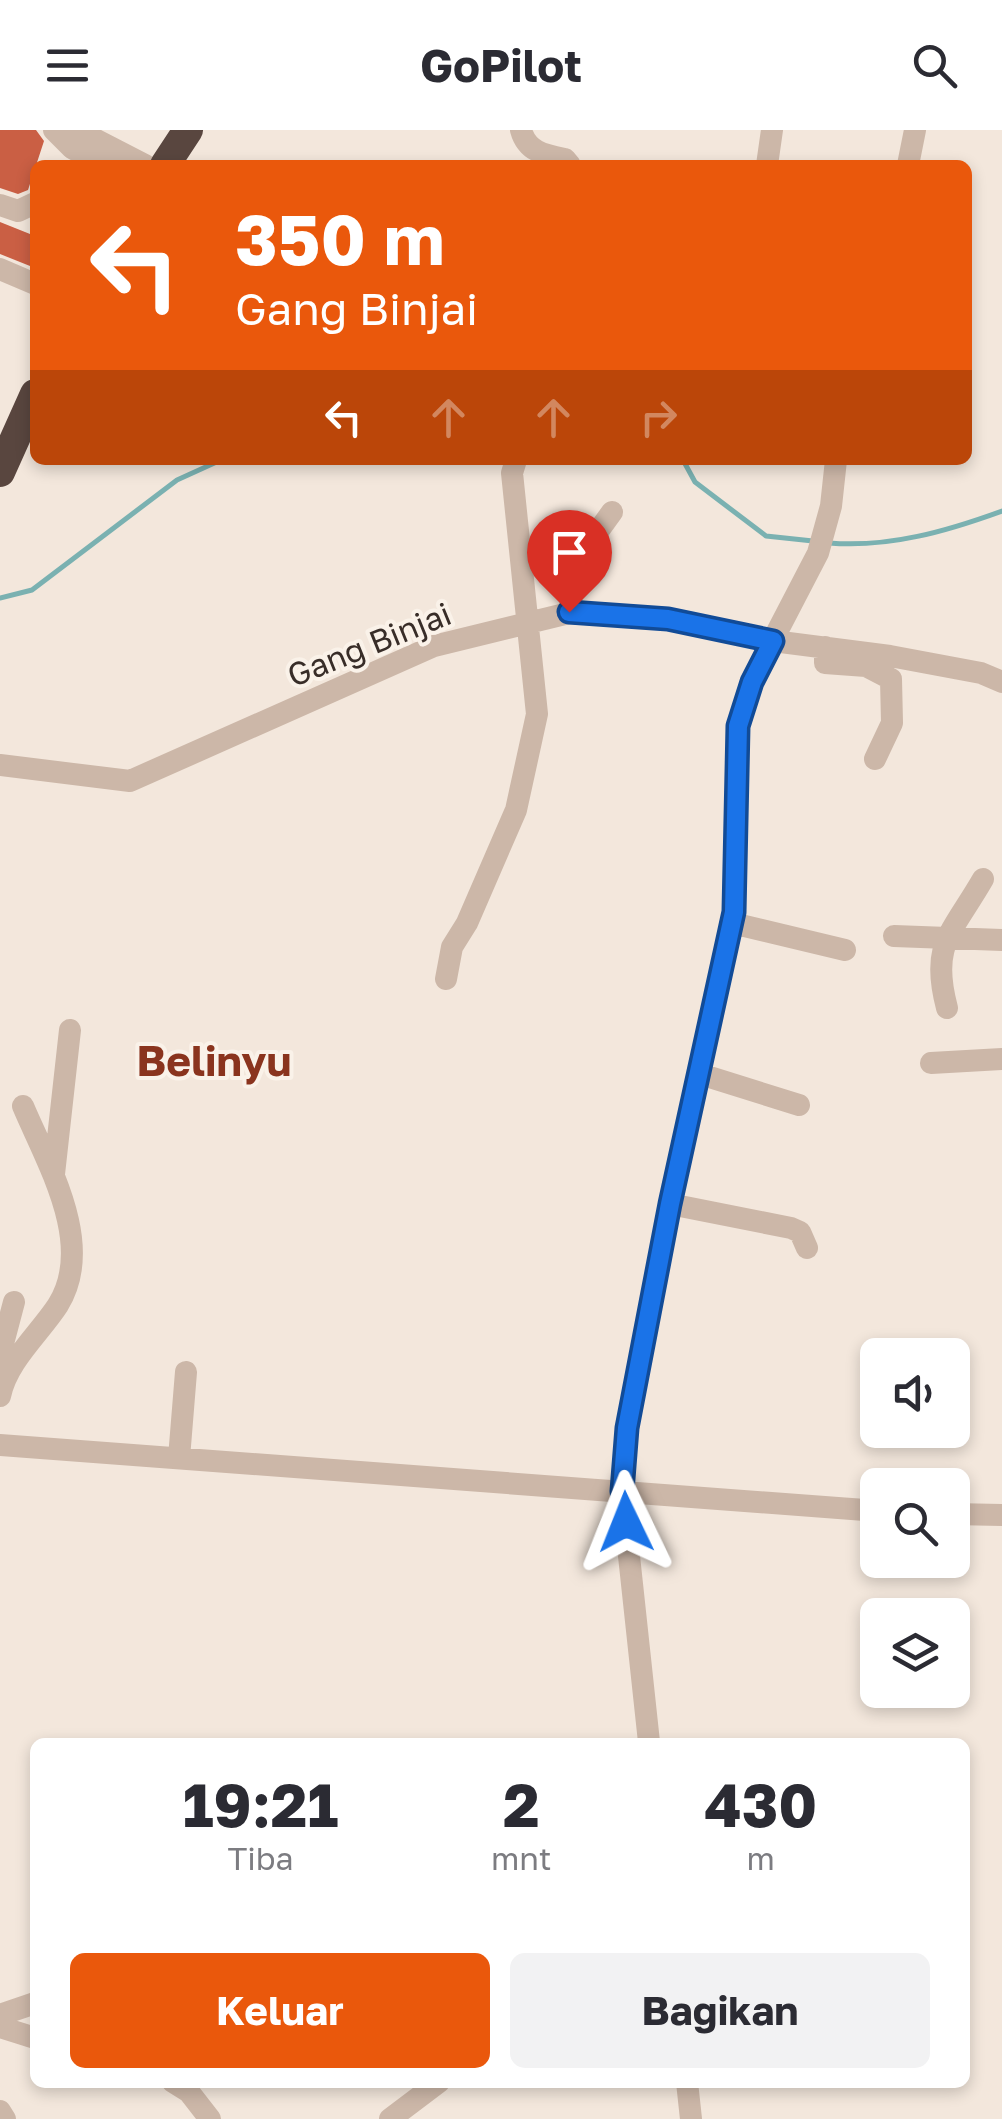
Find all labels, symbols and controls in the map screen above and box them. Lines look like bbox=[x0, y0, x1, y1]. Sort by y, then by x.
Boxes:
icon: menu bbox=[40, 38, 95, 93]
text: GoPilot bbox=[420, 38, 582, 92]
icon: search bbox=[907, 38, 962, 93]
text: 350 m bbox=[235, 196, 445, 280]
icon: left bbox=[70, 200, 200, 330]
text: Gang Binjai bbox=[235, 281, 478, 335]
icon: left bbox=[316, 390, 371, 445]
icon: ahead bbox=[421, 390, 476, 445]
icon: ahead bbox=[526, 390, 581, 445]
icon: right bbox=[631, 390, 686, 445]
pin bbox=[527, 510, 612, 613]
icon: arrive bbox=[542, 525, 597, 580]
street label: Gang Binjai bbox=[282, 594, 456, 694]
district label: Belinyu bbox=[137, 1035, 291, 1085]
map controls bbox=[860, 1338, 970, 1708]
button: sound bbox=[860, 1338, 970, 1448]
button: search bbox=[860, 1468, 970, 1578]
position arrow bbox=[574, 1470, 678, 1574]
button: layers bbox=[860, 1598, 970, 1708]
text: 19:21 bbox=[183, 1768, 338, 1840]
text: 2 bbox=[503, 1768, 540, 1840]
text: 430 bbox=[704, 1768, 817, 1840]
text: Tiba bbox=[227, 1839, 294, 1877]
text: mnt bbox=[491, 1839, 552, 1877]
text: m bbox=[747, 1839, 775, 1877]
button: Keluar bbox=[70, 1953, 490, 2068]
button: Bagikan bbox=[510, 1953, 930, 2068]

